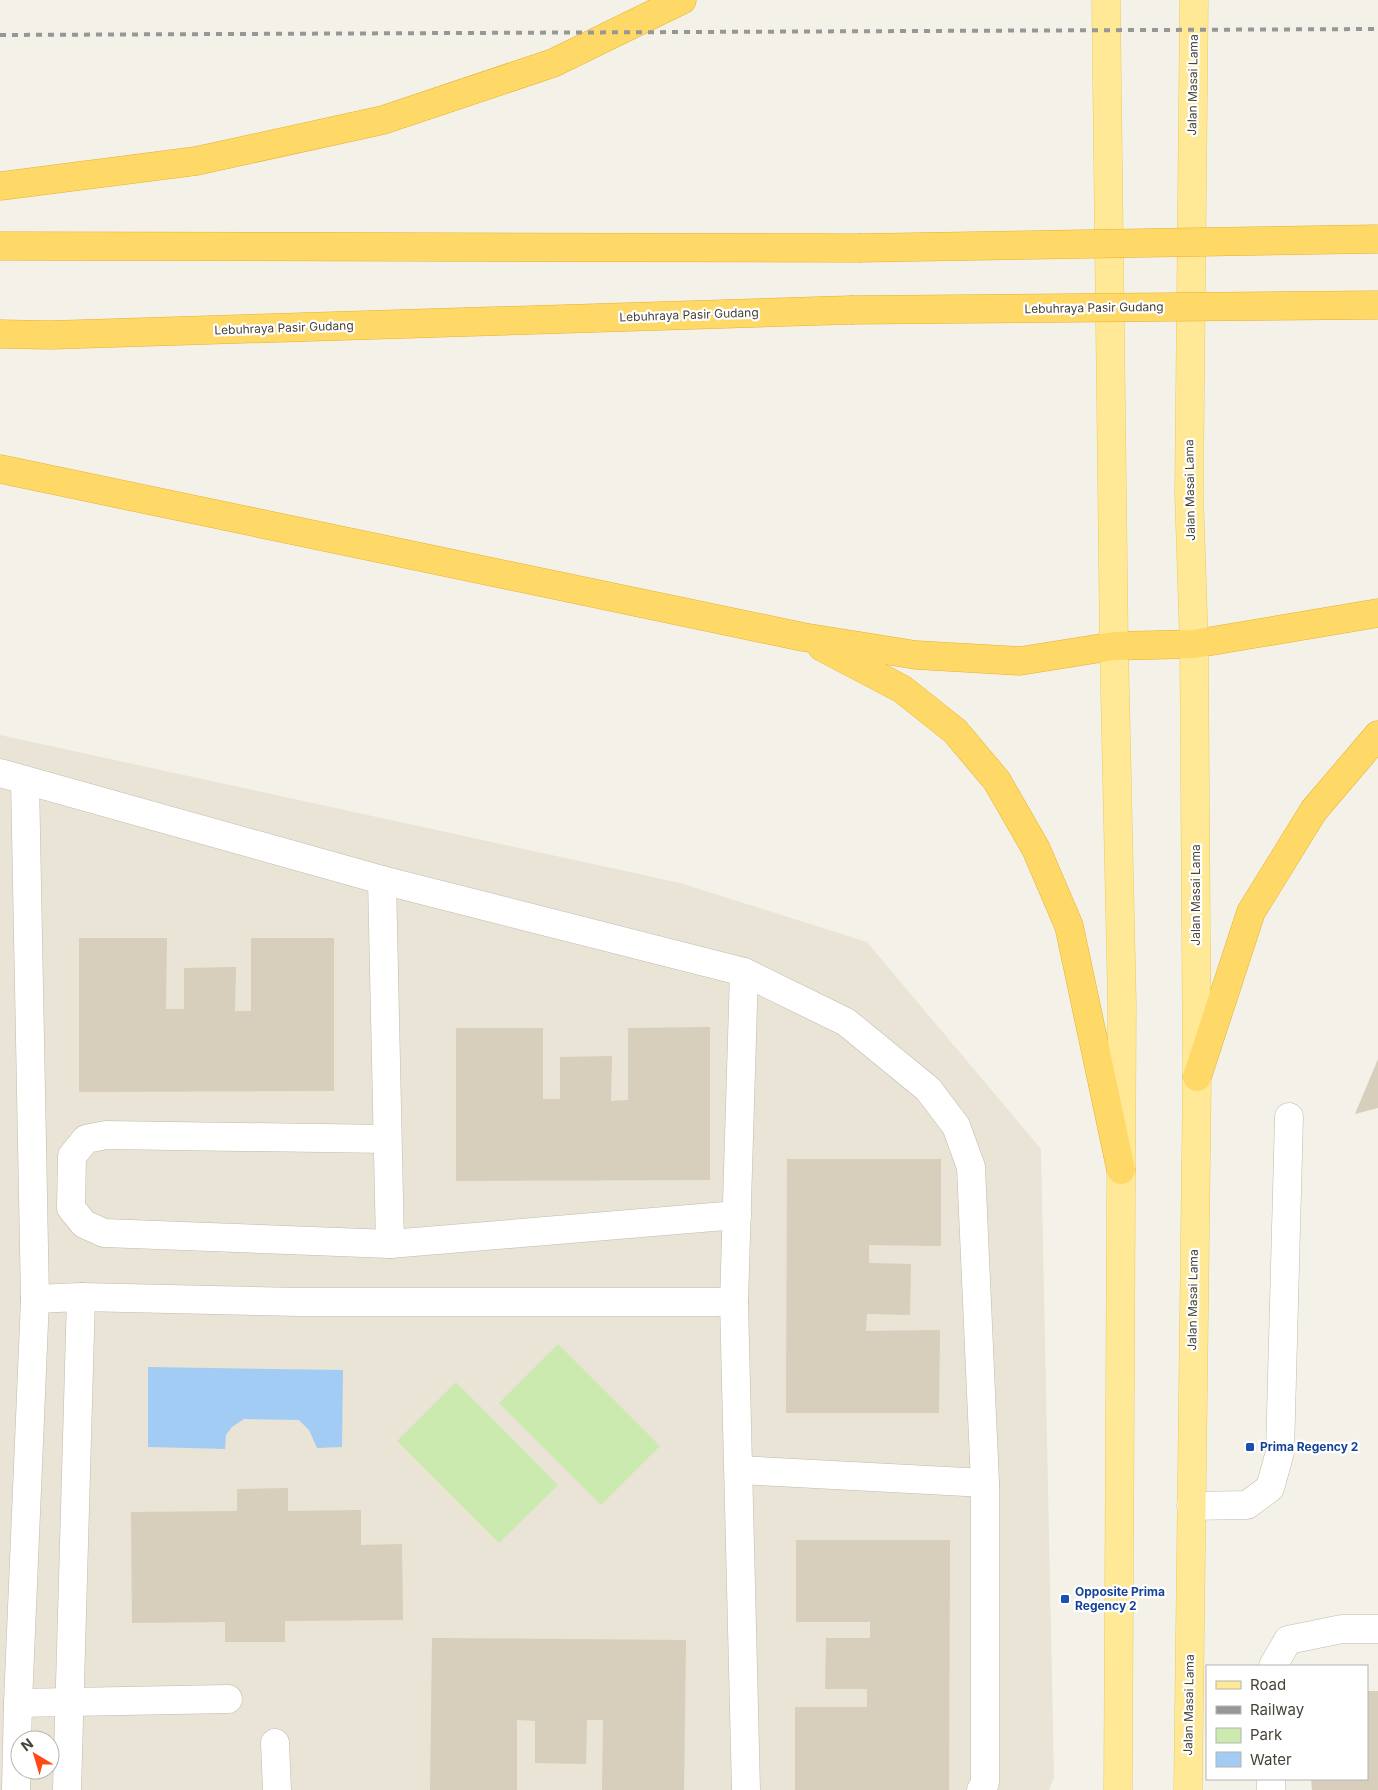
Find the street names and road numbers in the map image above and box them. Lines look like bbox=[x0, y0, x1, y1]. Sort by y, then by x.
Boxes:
street label: Jalan Masai Lama bbox=[1184, 34, 1201, 136]
street label: Lebuhraya Pasir Gudang bbox=[1024, 299, 1164, 316]
street label: Lebuhraya Pasir Gudang bbox=[619, 305, 759, 324]
street label: Lebuhraya Pasir Gudang bbox=[214, 318, 354, 337]
street label: Jalan Masai Lama bbox=[1181, 439, 1198, 541]
street label: Jalan Masai Lama bbox=[1188, 844, 1203, 946]
street label: Jalan Masai Lama bbox=[1184, 1249, 1201, 1351]
street label: Jalan Masai Lama bbox=[1180, 1654, 1197, 1756]

